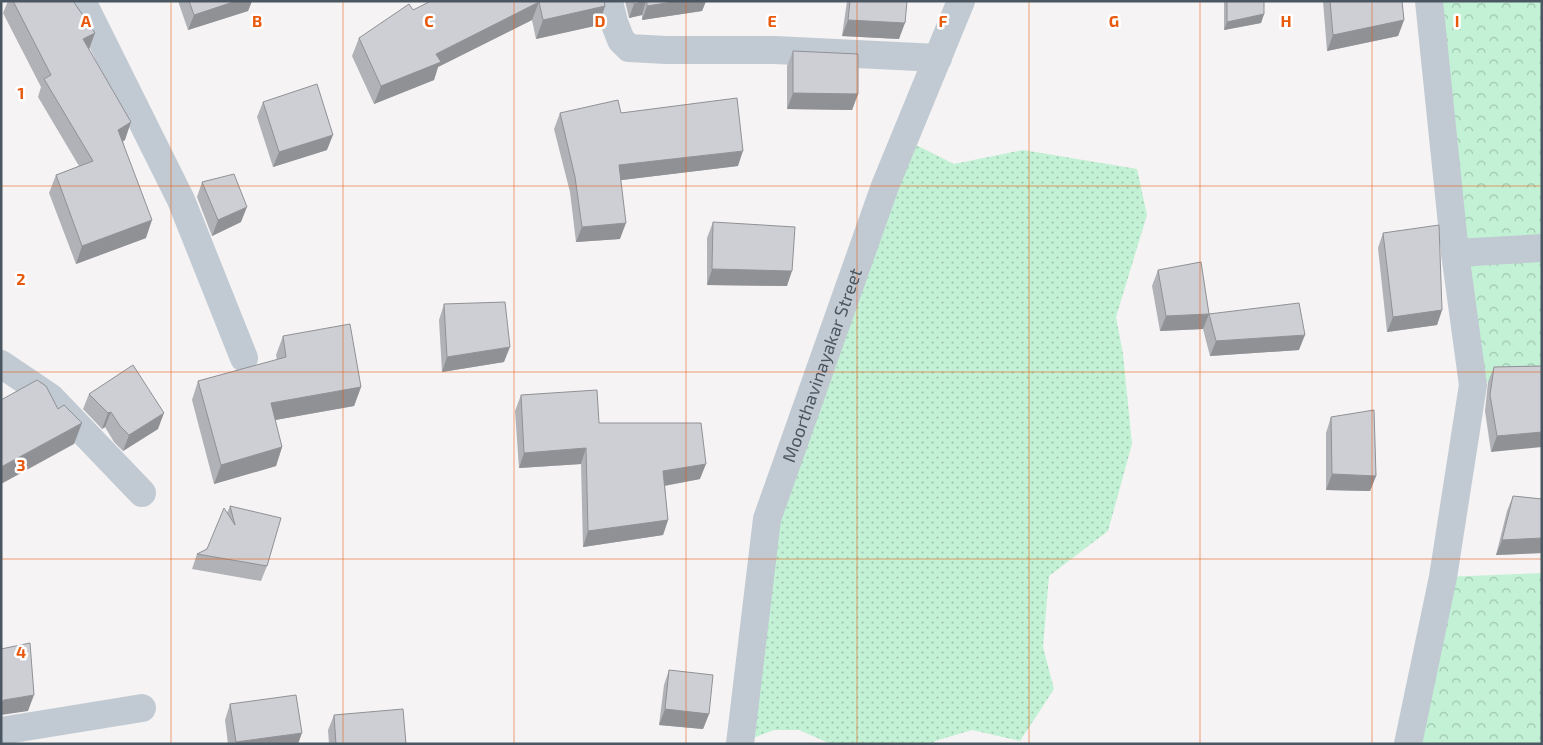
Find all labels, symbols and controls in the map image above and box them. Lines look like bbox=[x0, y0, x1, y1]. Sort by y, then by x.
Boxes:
text: A bbox=[81, 11, 92, 30]
text: B bbox=[252, 11, 262, 30]
text: C bbox=[424, 11, 434, 30]
text: D bbox=[595, 11, 606, 30]
text: E bbox=[767, 11, 777, 30]
text: F bbox=[939, 11, 948, 30]
text: G bbox=[1109, 11, 1119, 30]
text: H bbox=[1280, 11, 1292, 30]
text: I bbox=[1455, 11, 1459, 30]
text: 1 bbox=[18, 83, 24, 102]
street label: Moorthavinayakar Street bbox=[777, 265, 866, 465]
text: 2 bbox=[16, 269, 26, 288]
text: 3 bbox=[16, 455, 26, 474]
text: 4 bbox=[16, 642, 26, 661]

